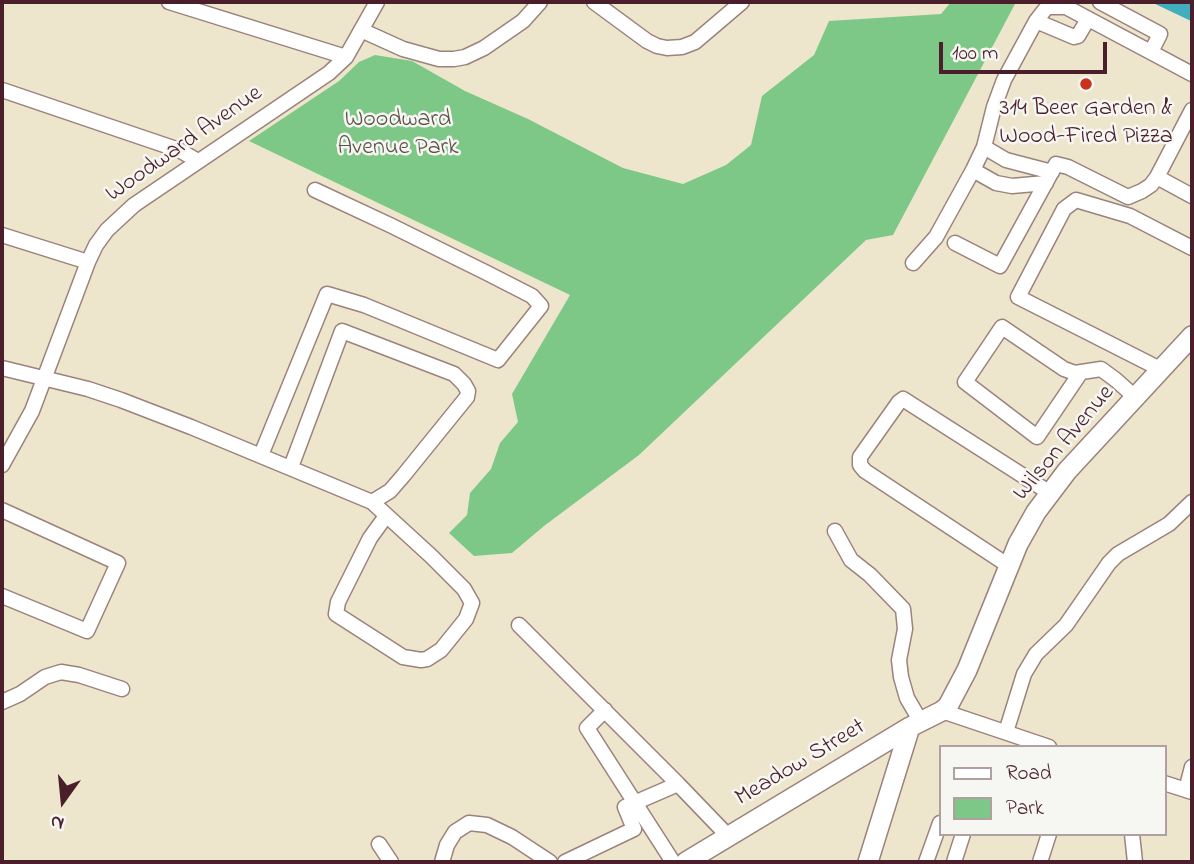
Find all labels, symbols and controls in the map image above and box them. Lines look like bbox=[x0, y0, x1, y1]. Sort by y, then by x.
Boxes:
scale bar bbox=[942, 28, 1110, 72]
text: 100 m bbox=[952, 39, 998, 69]
marker: 314 Beer Garden & Wood-Fired Pizza bbox=[1078, 76, 1094, 92]
street label: Woodward Avenue bbox=[101, 80, 269, 210]
place label: 314 Beer Garden & Wood-Fired Pizza bbox=[999, 96, 1173, 152]
park label: Woodward Avenue Park bbox=[337, 107, 459, 163]
street label: Wilson Avenue bbox=[1008, 380, 1122, 508]
street label: Meadow Street bbox=[731, 714, 871, 814]
legend bbox=[939, 745, 1166, 836]
text: Road bbox=[1006, 759, 1052, 789]
north arrow bbox=[28, 766, 98, 836]
text: Park bbox=[1006, 794, 1044, 824]
text: N bbox=[48, 807, 67, 836]

